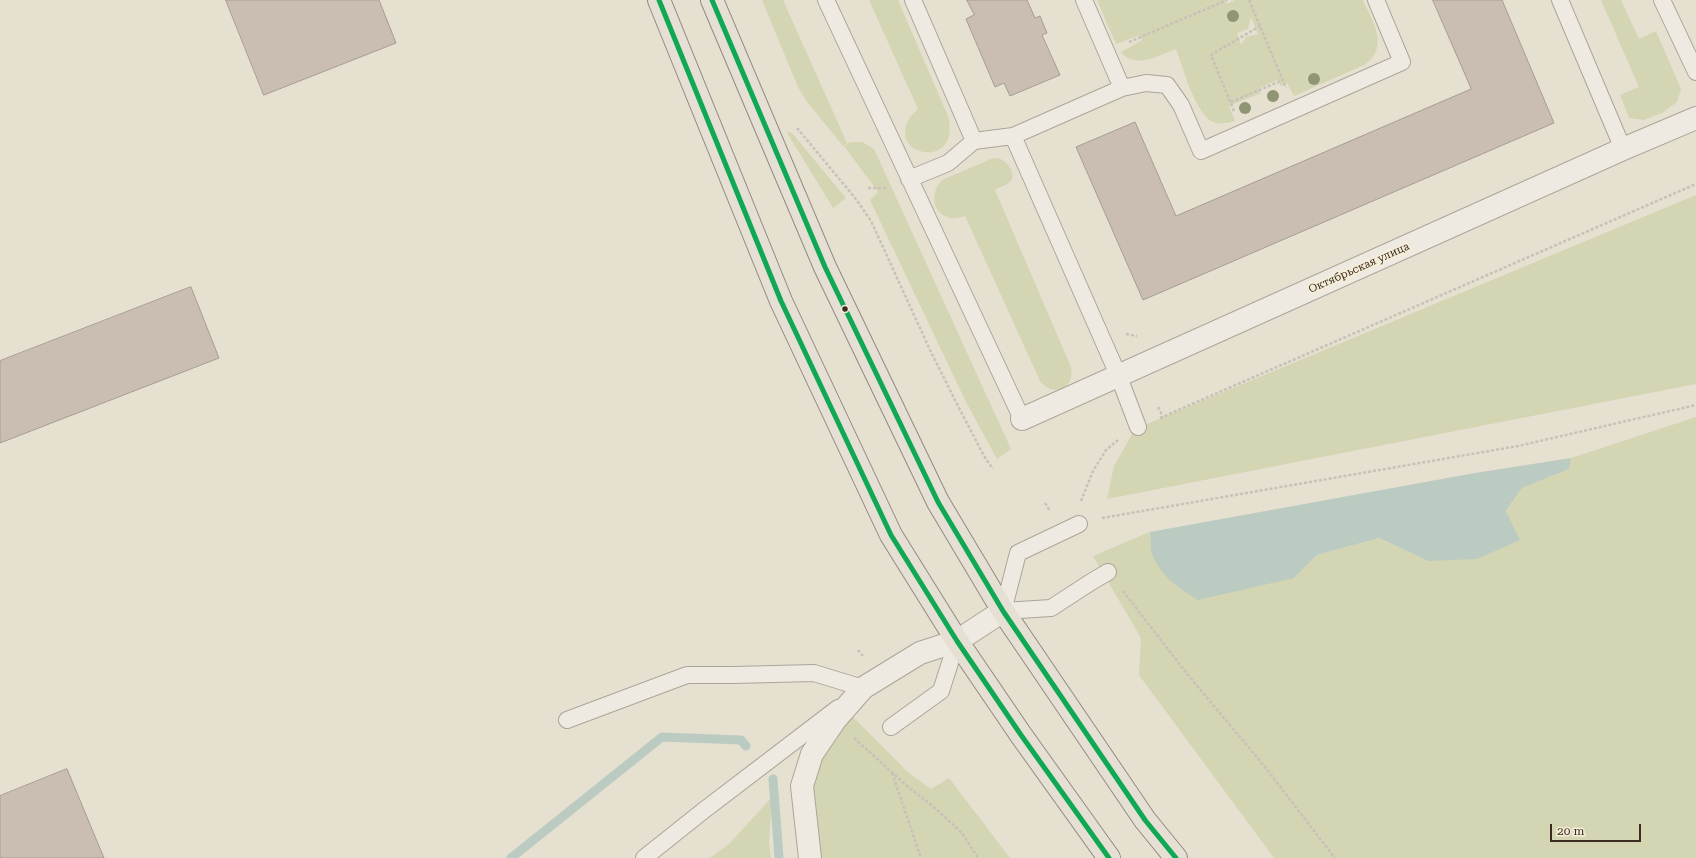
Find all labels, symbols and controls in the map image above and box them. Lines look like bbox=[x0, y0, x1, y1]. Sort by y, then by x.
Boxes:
street label: Октябрьская улица bbox=[1306, 240, 1412, 296]
unlabelled marker bbox=[840, 304, 850, 314]
scale bar bbox=[1552, 816, 1643, 842]
text: 20 m bbox=[1557, 824, 1584, 838]

